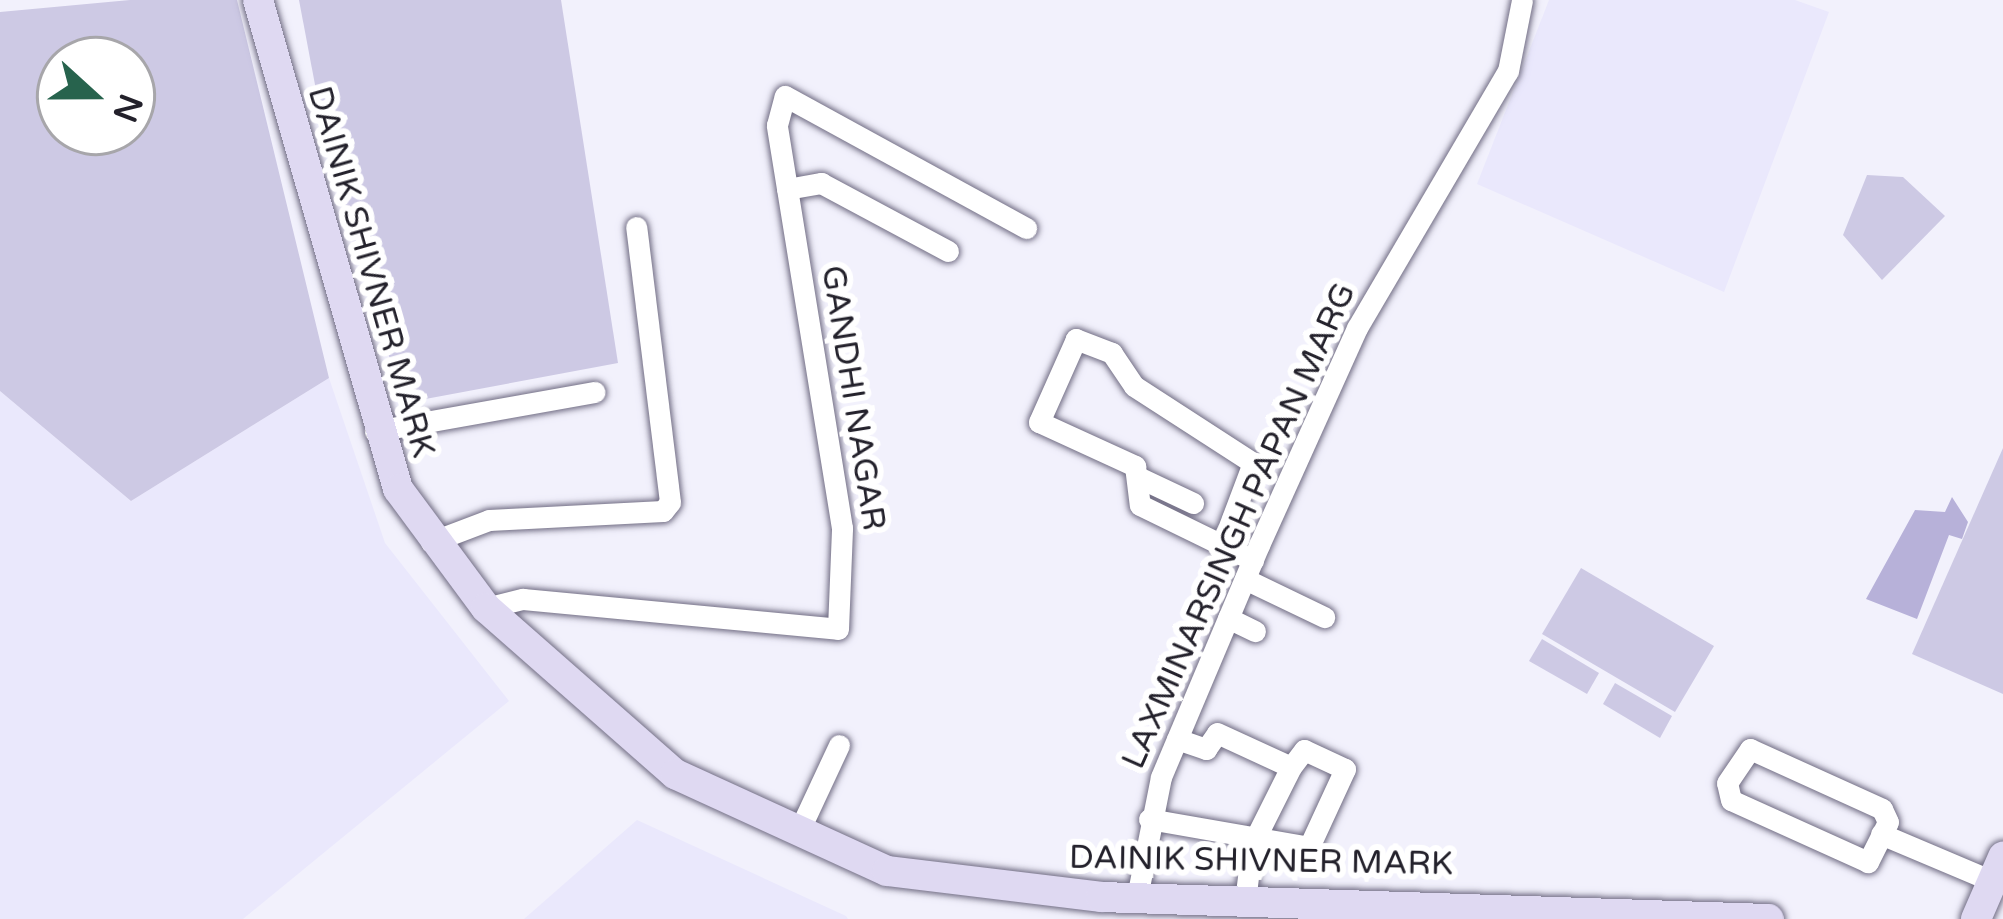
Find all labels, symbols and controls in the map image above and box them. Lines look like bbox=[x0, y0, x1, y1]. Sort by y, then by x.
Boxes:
north arrow bbox=[36, 36, 156, 156]
street label: DAINIK SHIVNER MARK bbox=[299, 82, 443, 462]
text: N bbox=[104, 89, 150, 127]
street label: GANDHI NAGAR bbox=[813, 263, 893, 533]
street label: LAXMINARSINGH PAPAN MARG bbox=[1114, 277, 1364, 775]
street label: DAINIK SHIVNER MARK bbox=[1069, 838, 1453, 884]

